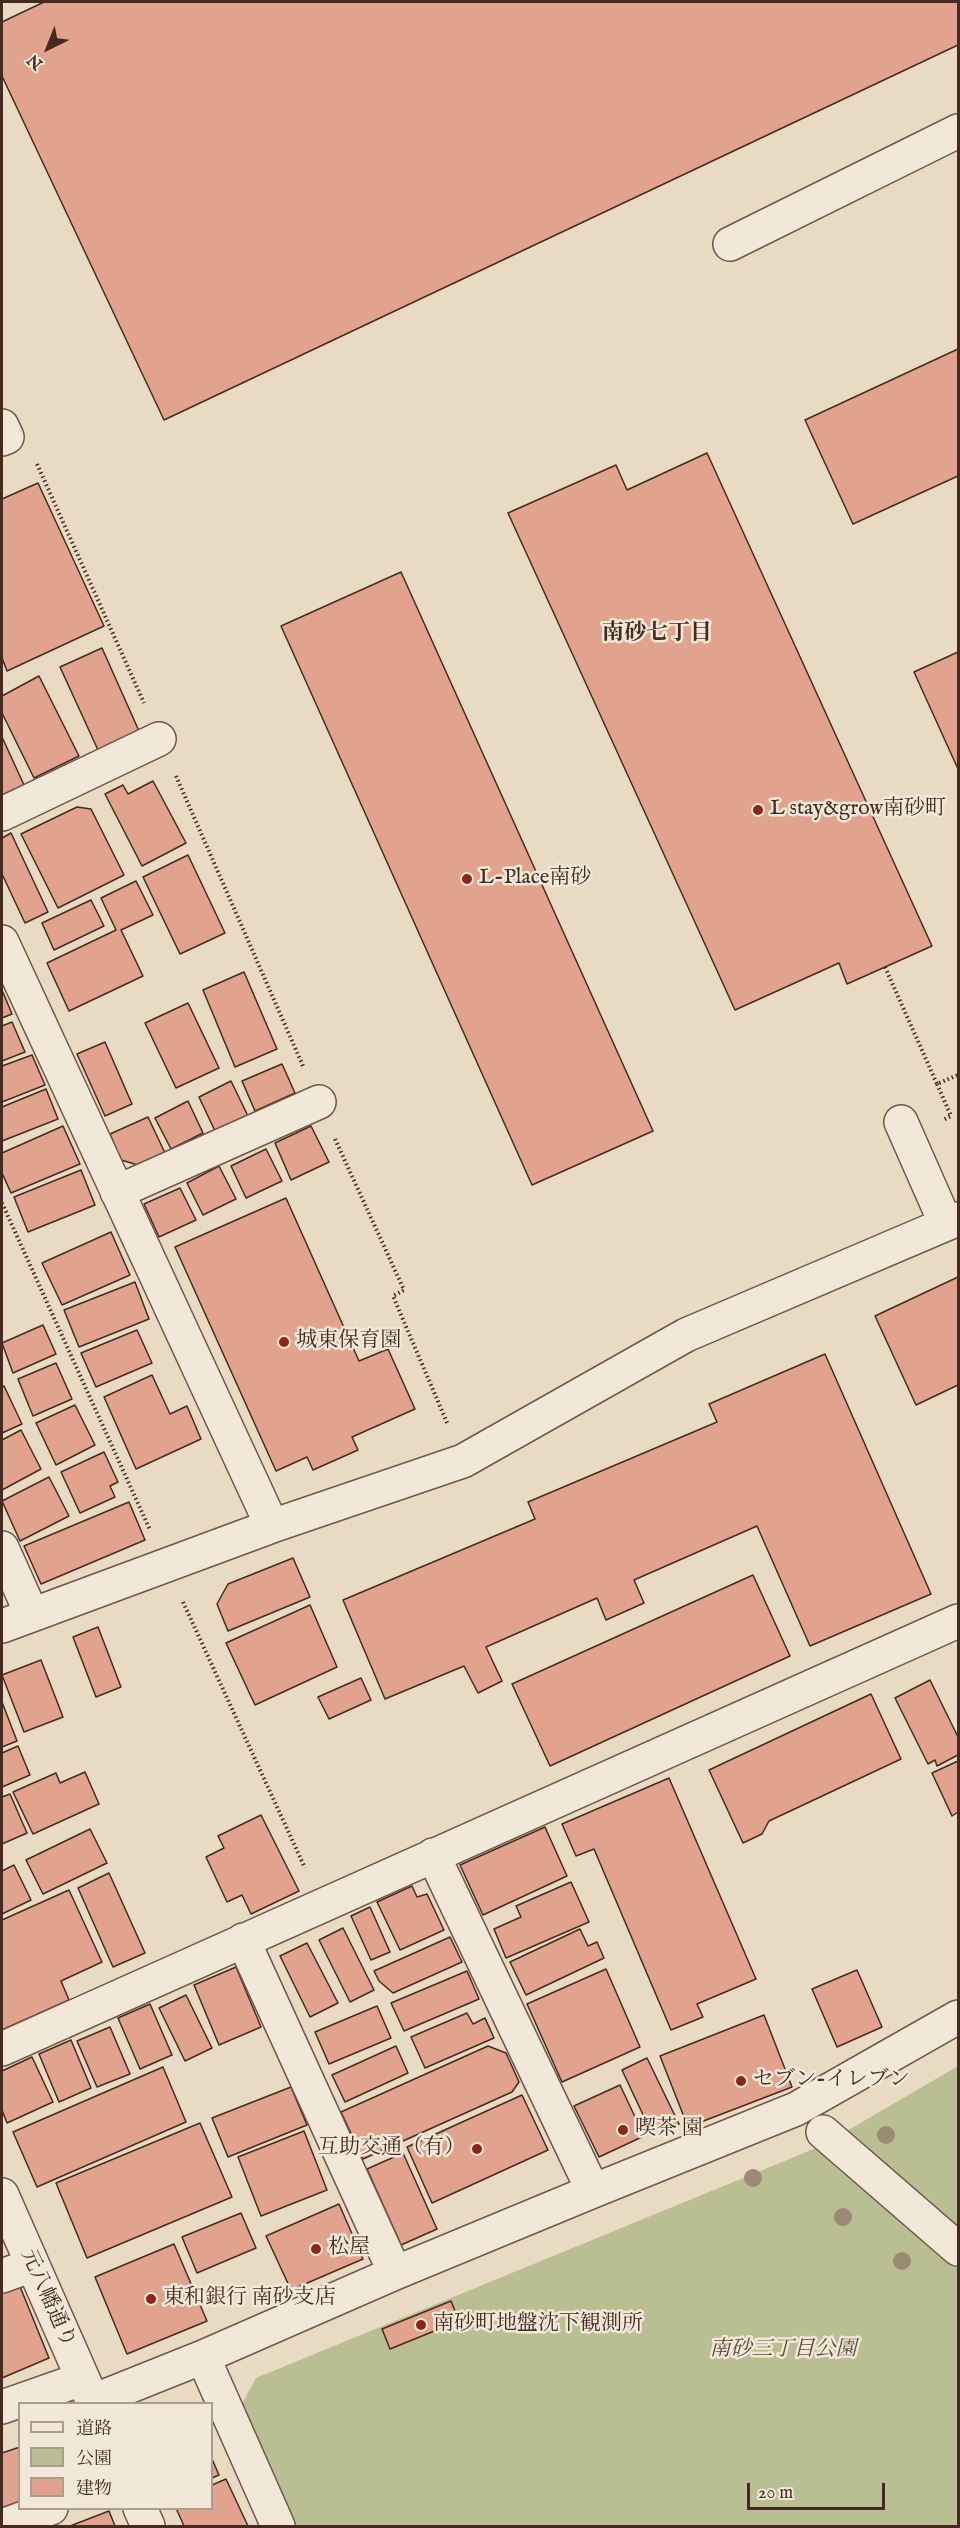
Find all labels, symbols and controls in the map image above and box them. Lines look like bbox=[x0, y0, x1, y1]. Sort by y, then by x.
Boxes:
north arrow bbox=[18, 18, 78, 78]
text: N bbox=[24, 49, 48, 73]
district label: 南砂七丁目 bbox=[602, 621, 712, 647]
place label: L stay&grow南砂町 bbox=[770, 797, 946, 823]
marker: L stay&grow南砂町 bbox=[751, 803, 765, 817]
place label: L-Place南砂 bbox=[479, 866, 591, 892]
marker: L-Place南砂 bbox=[460, 872, 474, 886]
place label: 城東保育園 bbox=[296, 1329, 401, 1355]
marker: 城東保育園 bbox=[277, 1335, 291, 1349]
place label: セブン-イレブン bbox=[753, 2068, 910, 2094]
marker: セブン-イレブン bbox=[734, 2074, 748, 2088]
place label: 喫茶 園 bbox=[635, 2117, 703, 2143]
marker: 喫茶 園 bbox=[616, 2123, 630, 2137]
place label: 互助交通（有） bbox=[318, 2136, 465, 2162]
marker: 互助交通（有） bbox=[470, 2142, 484, 2156]
place label: 松屋 bbox=[328, 2236, 370, 2262]
marker: 松屋 bbox=[309, 2242, 323, 2256]
street label: 元八幡通り bbox=[14, 2246, 80, 2352]
place label: 東和銀行 南砂支店 bbox=[163, 2286, 336, 2312]
marker: 東和銀行 南砂支店 bbox=[144, 2292, 158, 2306]
place label: 南砂町地盤沈下観測所 bbox=[433, 2312, 643, 2338]
marker: 南砂町地盤沈下観測所 bbox=[414, 2318, 428, 2332]
park label: 南砂三丁目公園 bbox=[710, 2338, 856, 2364]
legend bbox=[18, 2402, 213, 2510]
text: 道路 bbox=[76, 2418, 112, 2441]
text: 公園 bbox=[76, 2448, 112, 2471]
scale bar bbox=[750, 2471, 888, 2509]
text: 建物 bbox=[76, 2478, 112, 2501]
text: 20 m bbox=[758, 2482, 793, 2505]

